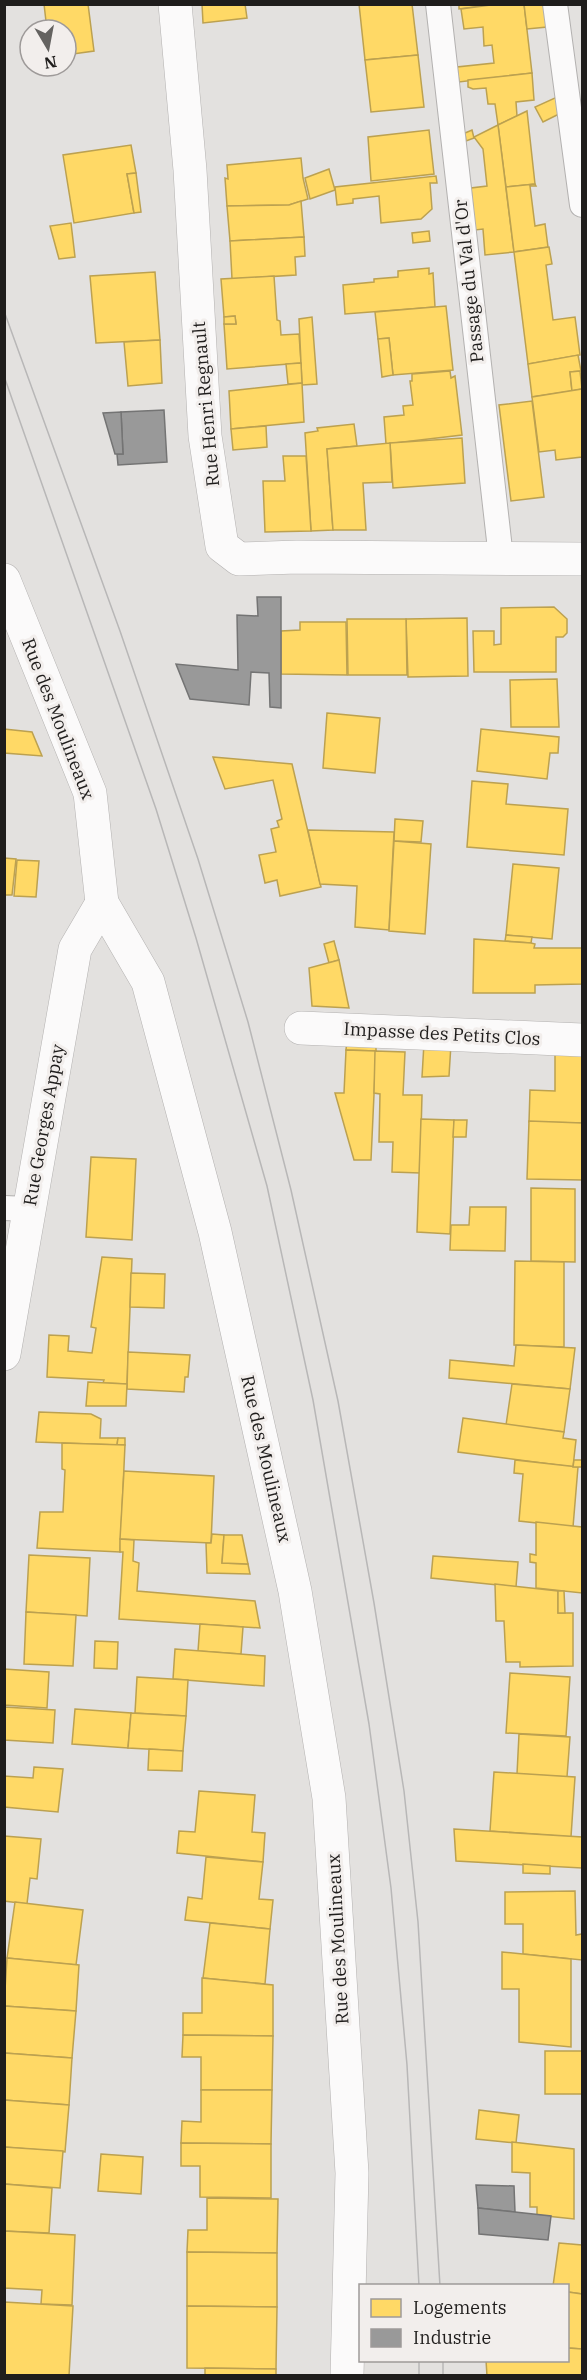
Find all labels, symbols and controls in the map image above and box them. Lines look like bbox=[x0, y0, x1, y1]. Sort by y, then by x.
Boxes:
north arrow bbox=[18, 18, 78, 78]
text: N bbox=[43, 52, 59, 74]
street label: Passage du Val d'Or bbox=[448, 198, 489, 364]
street label: Rue Henri Regnault bbox=[187, 321, 224, 487]
street label: Rue des Moulineaux bbox=[17, 635, 100, 803]
street label: Impasse des Petits Clos bbox=[343, 1017, 541, 1050]
street label: Rue Georges Appay bbox=[18, 1042, 69, 1208]
street label: Rue des Moulineaux bbox=[236, 1373, 297, 1545]
street label: Rue des Moulineaux bbox=[322, 1853, 353, 2025]
legend bbox=[359, 2284, 569, 2362]
text: Logements bbox=[413, 2296, 507, 2319]
text: Industrie bbox=[413, 2326, 491, 2349]

